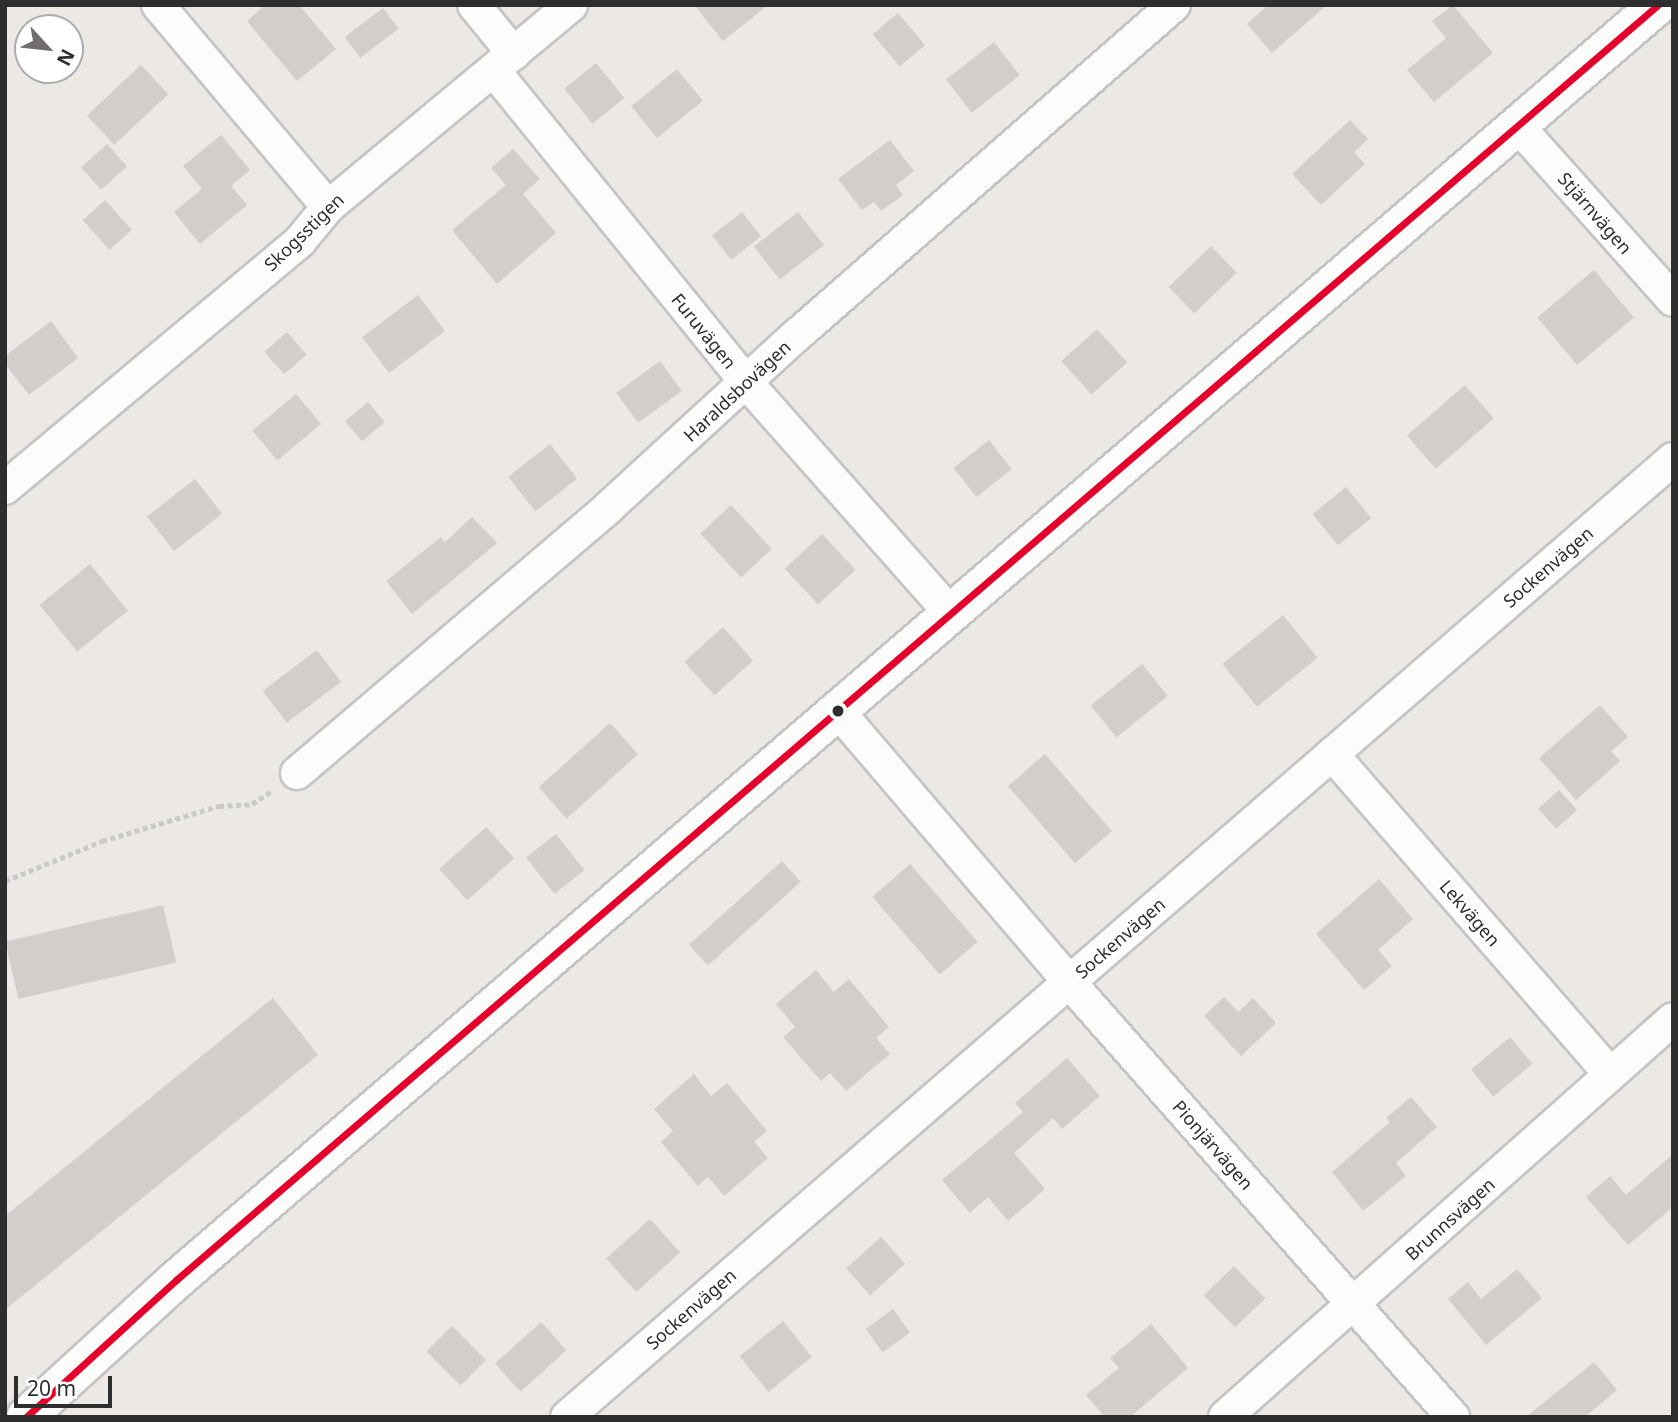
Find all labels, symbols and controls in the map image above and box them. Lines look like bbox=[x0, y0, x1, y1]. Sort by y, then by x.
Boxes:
north arrow bbox=[14, 14, 84, 84]
text: N bbox=[51, 45, 81, 70]
street label: Stjärnvägen bbox=[1554, 168, 1636, 258]
street label: Skogsstigen bbox=[260, 189, 348, 275]
street label: Furuvägen bbox=[667, 289, 741, 373]
street label: Haraldsbovägen bbox=[679, 336, 795, 446]
street label: Sockenvägen bbox=[1499, 522, 1597, 612]
unlabelled marker bbox=[831, 704, 845, 718]
street label: Lekvägen bbox=[1435, 875, 1505, 951]
street label: Sockenvägen bbox=[1071, 893, 1169, 983]
street label: Pionjärvägen bbox=[1168, 1096, 1258, 1194]
street label: Brunnsvägen bbox=[1401, 1173, 1499, 1265]
street label: Sockenvägen bbox=[642, 1264, 740, 1354]
scale bar bbox=[18, 1362, 116, 1406]
text: 20 m bbox=[27, 1374, 76, 1402]

